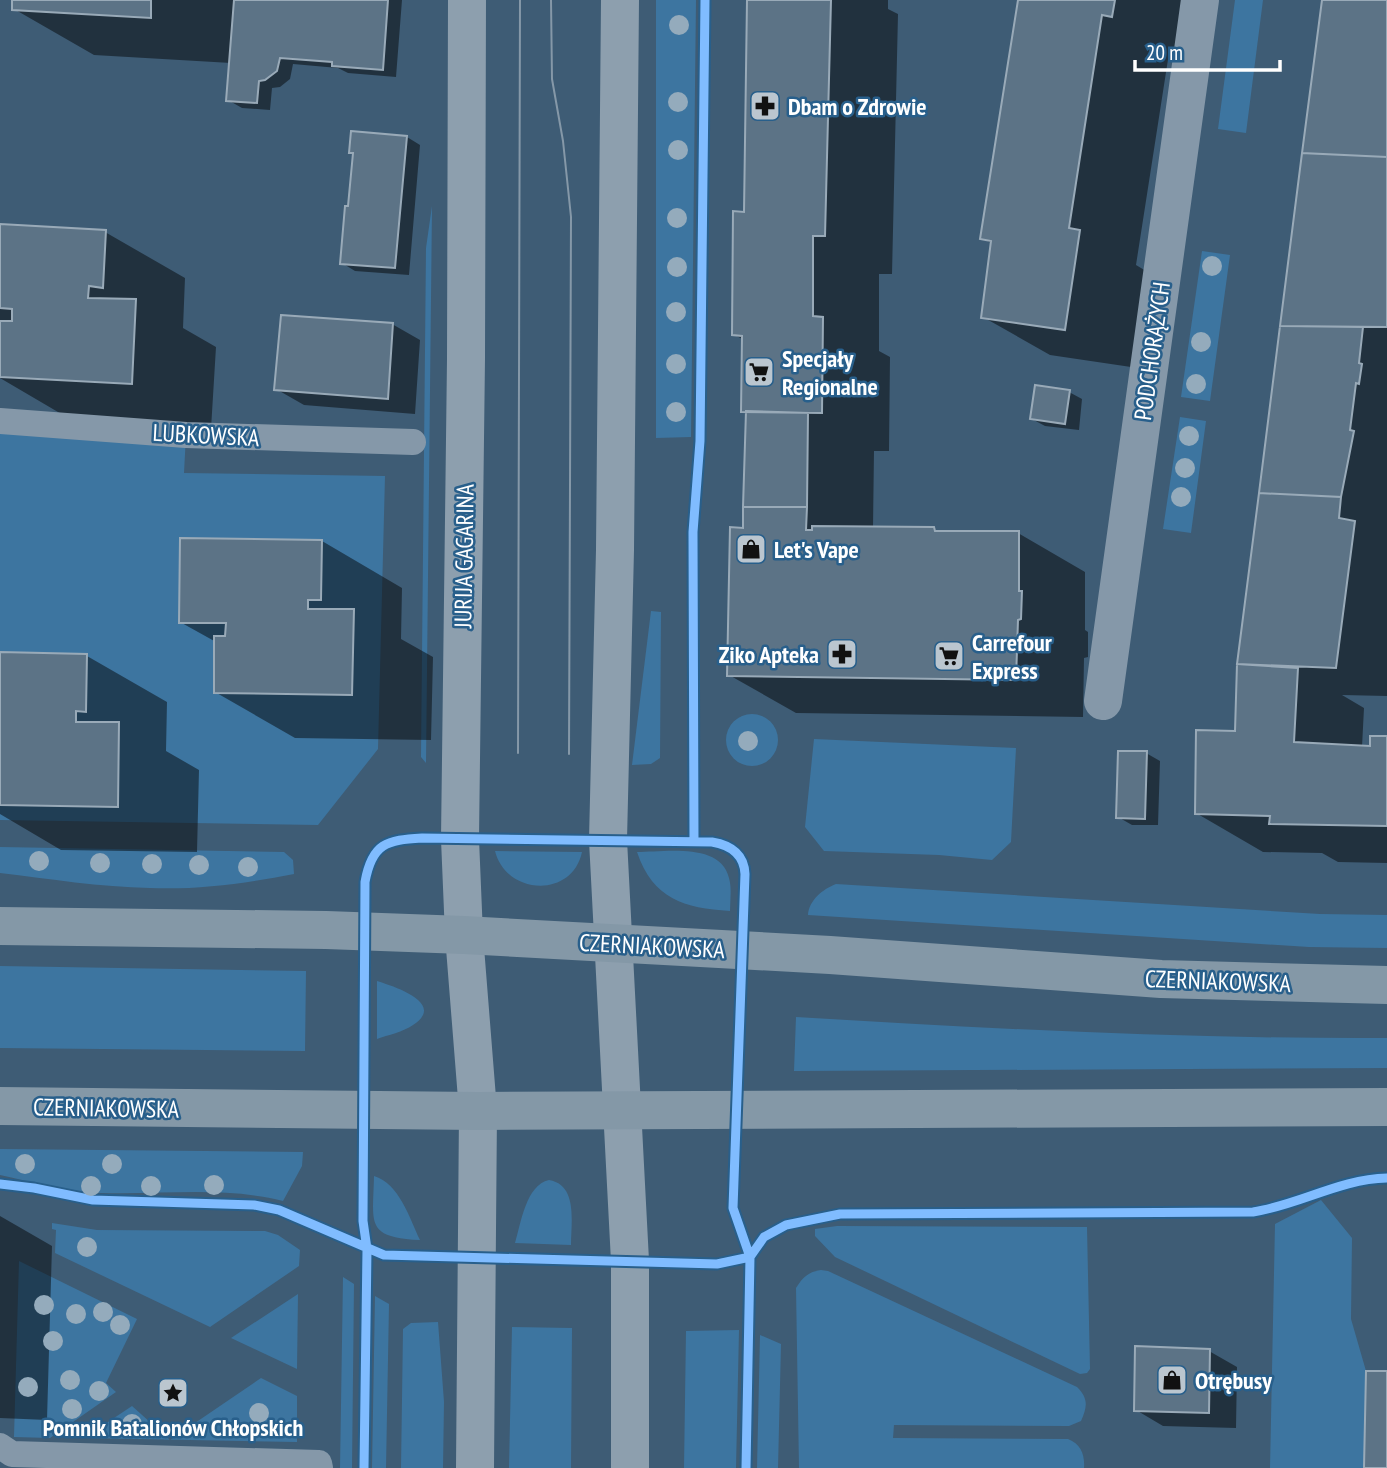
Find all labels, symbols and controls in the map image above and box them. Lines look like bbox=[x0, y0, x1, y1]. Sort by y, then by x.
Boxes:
scale bar bbox=[1135, 28, 1280, 72]
text: 20 m bbox=[1146, 39, 1183, 66]
pharmacy icon: Dbam o Zdrowie bbox=[748, 89, 782, 123]
place label: Dbam o Zdrowie bbox=[788, 91, 927, 122]
street label: PODCHORĄŻYCH bbox=[1127, 280, 1177, 422]
place label: Specjały Regionalne bbox=[782, 343, 878, 402]
supermarket icon: Specjały Regionalne bbox=[742, 355, 776, 389]
street label: LUBKOWSKA bbox=[152, 417, 261, 453]
street label: JURIJA GAGARINA bbox=[447, 483, 481, 629]
shop icon: Let's Vape bbox=[734, 532, 768, 566]
place label: Let's Vape bbox=[774, 534, 859, 565]
place label: Carrefour Express bbox=[972, 627, 1053, 686]
pharmacy icon: Ziko Apteka bbox=[825, 637, 859, 671]
place label: Ziko Apteka bbox=[719, 639, 819, 670]
supermarket icon: Carrefour Express bbox=[932, 639, 966, 673]
street label: CZERNIAKOWSKA bbox=[578, 927, 726, 965]
street label: CZERNIAKOWSKA bbox=[1145, 963, 1292, 999]
street label: CZERNIAKOWSKA bbox=[33, 1091, 180, 1125]
shop icon: Otrębusy bbox=[1155, 1363, 1189, 1397]
place label: Otrębusy bbox=[1195, 1365, 1272, 1396]
place icon: Pomnik Batalionów Chłopskich bbox=[156, 1376, 190, 1410]
place label: Pomnik Batalionów Chłopskich bbox=[43, 1412, 303, 1443]

